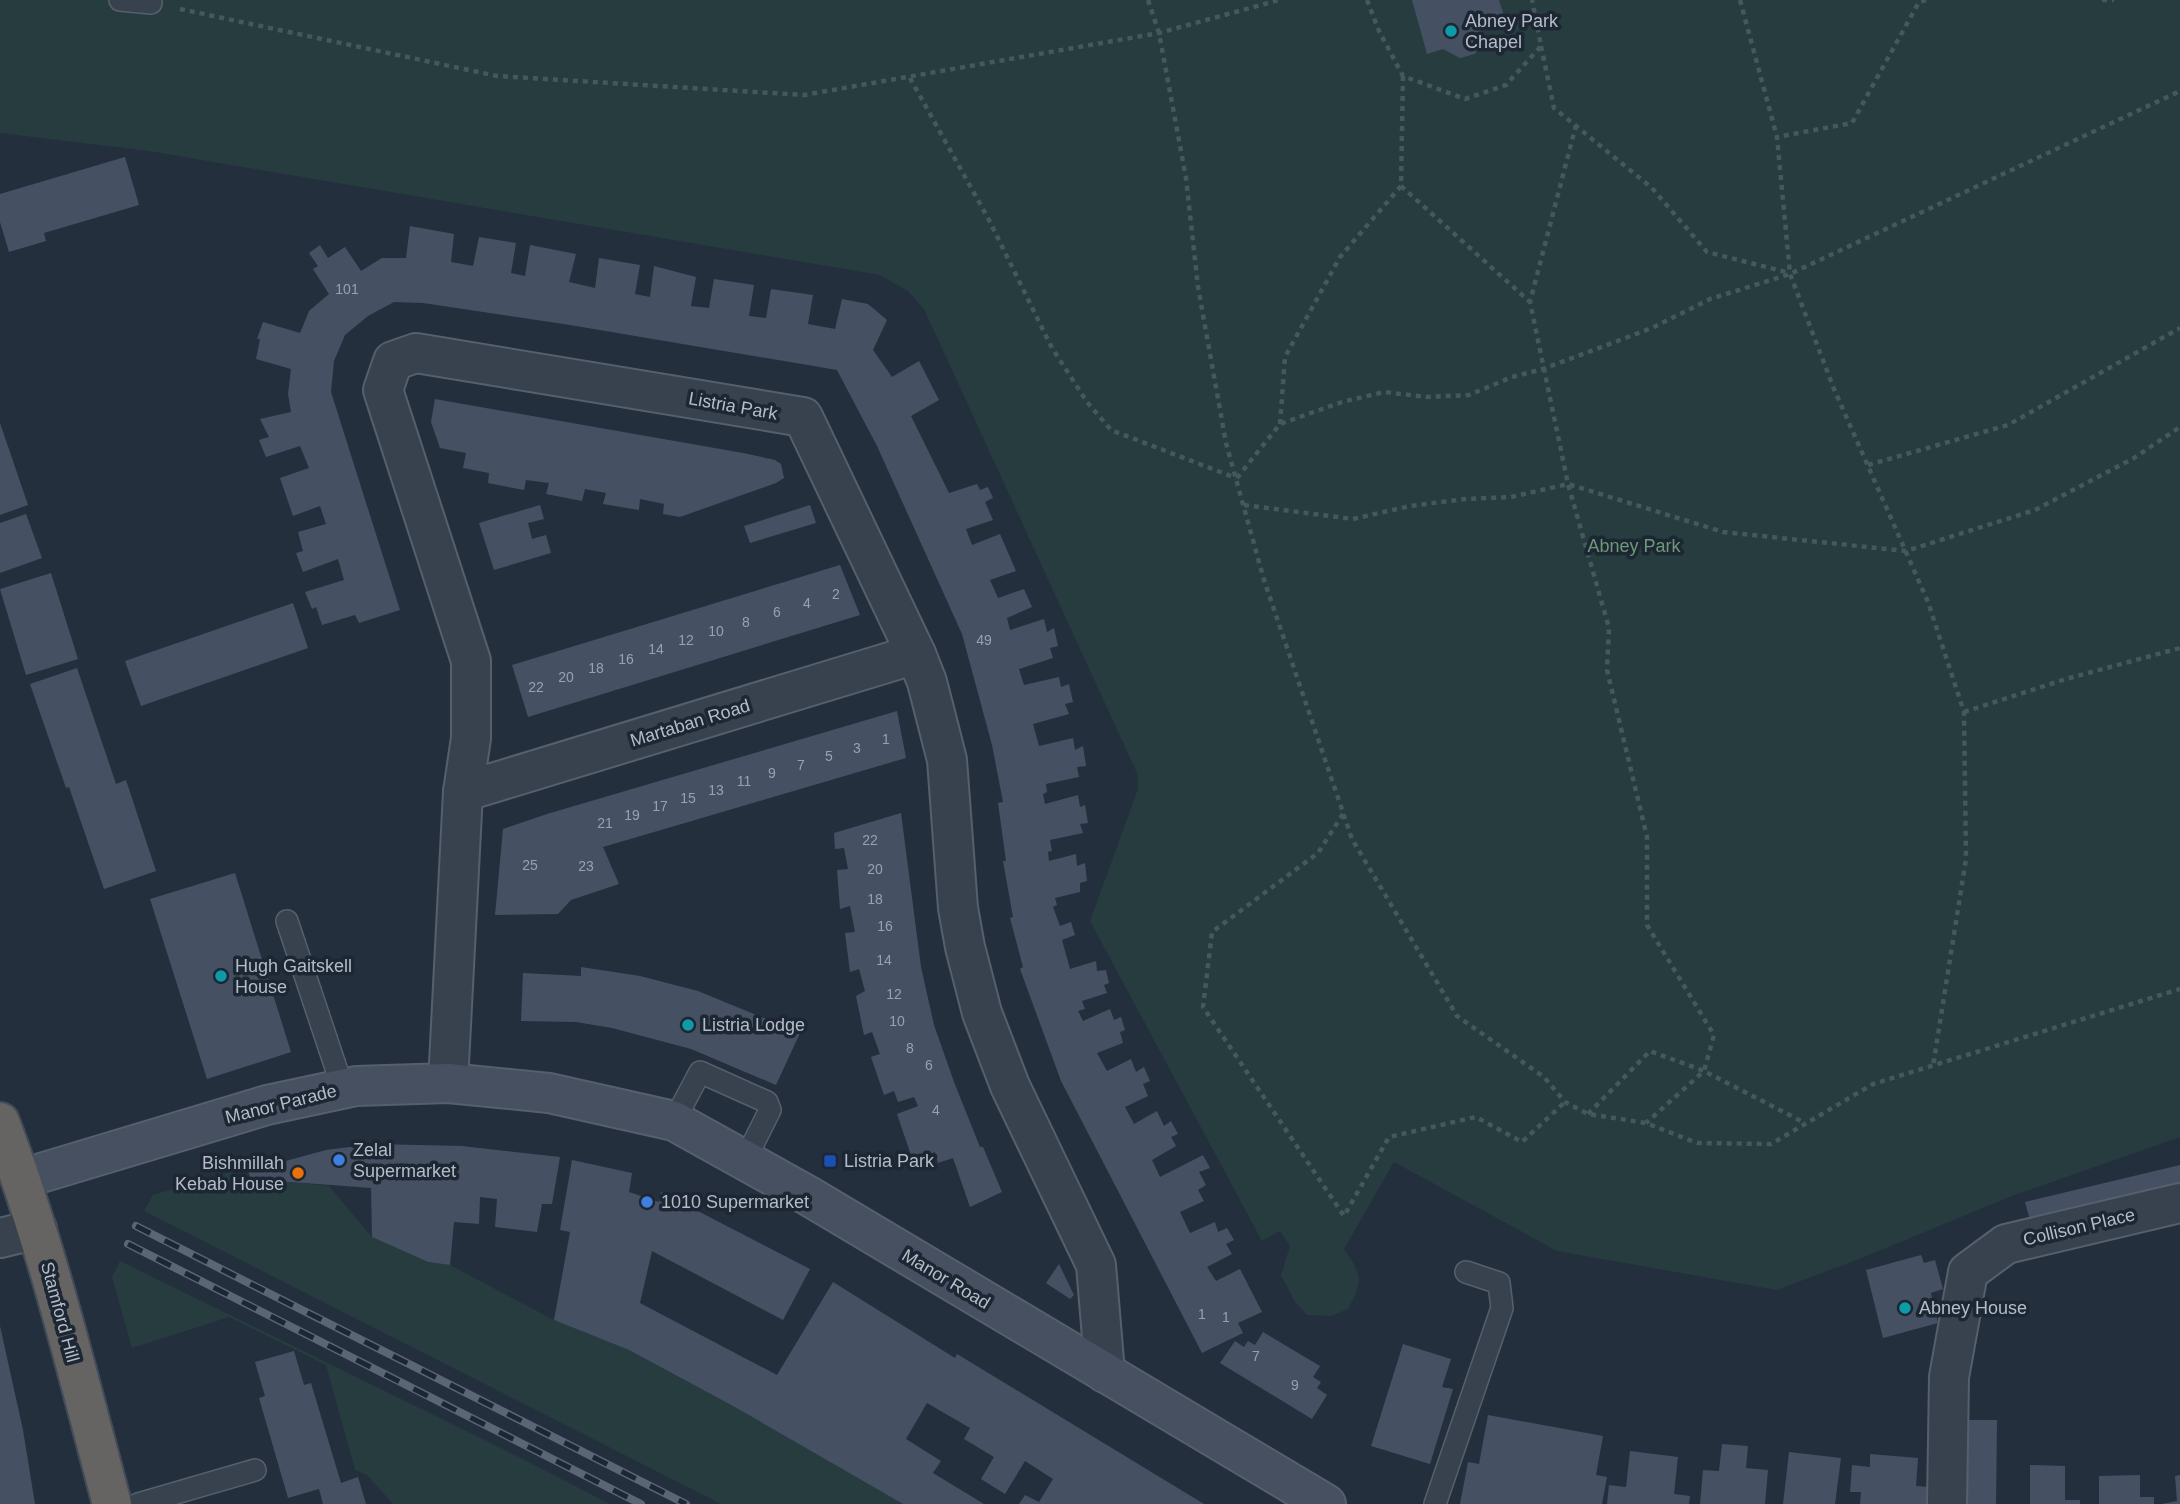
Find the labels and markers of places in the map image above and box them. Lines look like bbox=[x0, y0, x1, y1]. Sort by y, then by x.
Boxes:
place label: Abney Park Chapel bbox=[1465, 11, 1559, 52]
marker: Abney Park Chapel bbox=[1443, 23, 1459, 39]
place label: Hugh Gaitskell House bbox=[235, 956, 352, 997]
marker: Hugh Gaitskell House bbox=[213, 968, 229, 984]
place label: Listria Lodge bbox=[702, 1015, 805, 1035]
marker: Listria Lodge bbox=[680, 1017, 696, 1033]
place label: Zelal Supermarket bbox=[353, 1140, 456, 1181]
place label: Listria Park bbox=[844, 1151, 935, 1171]
marker: Zelal Supermarket bbox=[331, 1152, 347, 1168]
place label: Bishmillah Kebab House bbox=[175, 1153, 284, 1194]
marker: Listria Park bbox=[822, 1153, 838, 1169]
marker: Bishmillah Kebab House bbox=[290, 1165, 306, 1181]
place label: 1010 Supermarket bbox=[661, 1192, 809, 1212]
marker: 1010 Supermarket bbox=[639, 1194, 655, 1210]
place label: Abney House bbox=[1919, 1298, 2027, 1318]
marker: Abney House bbox=[1897, 1300, 1913, 1316]

